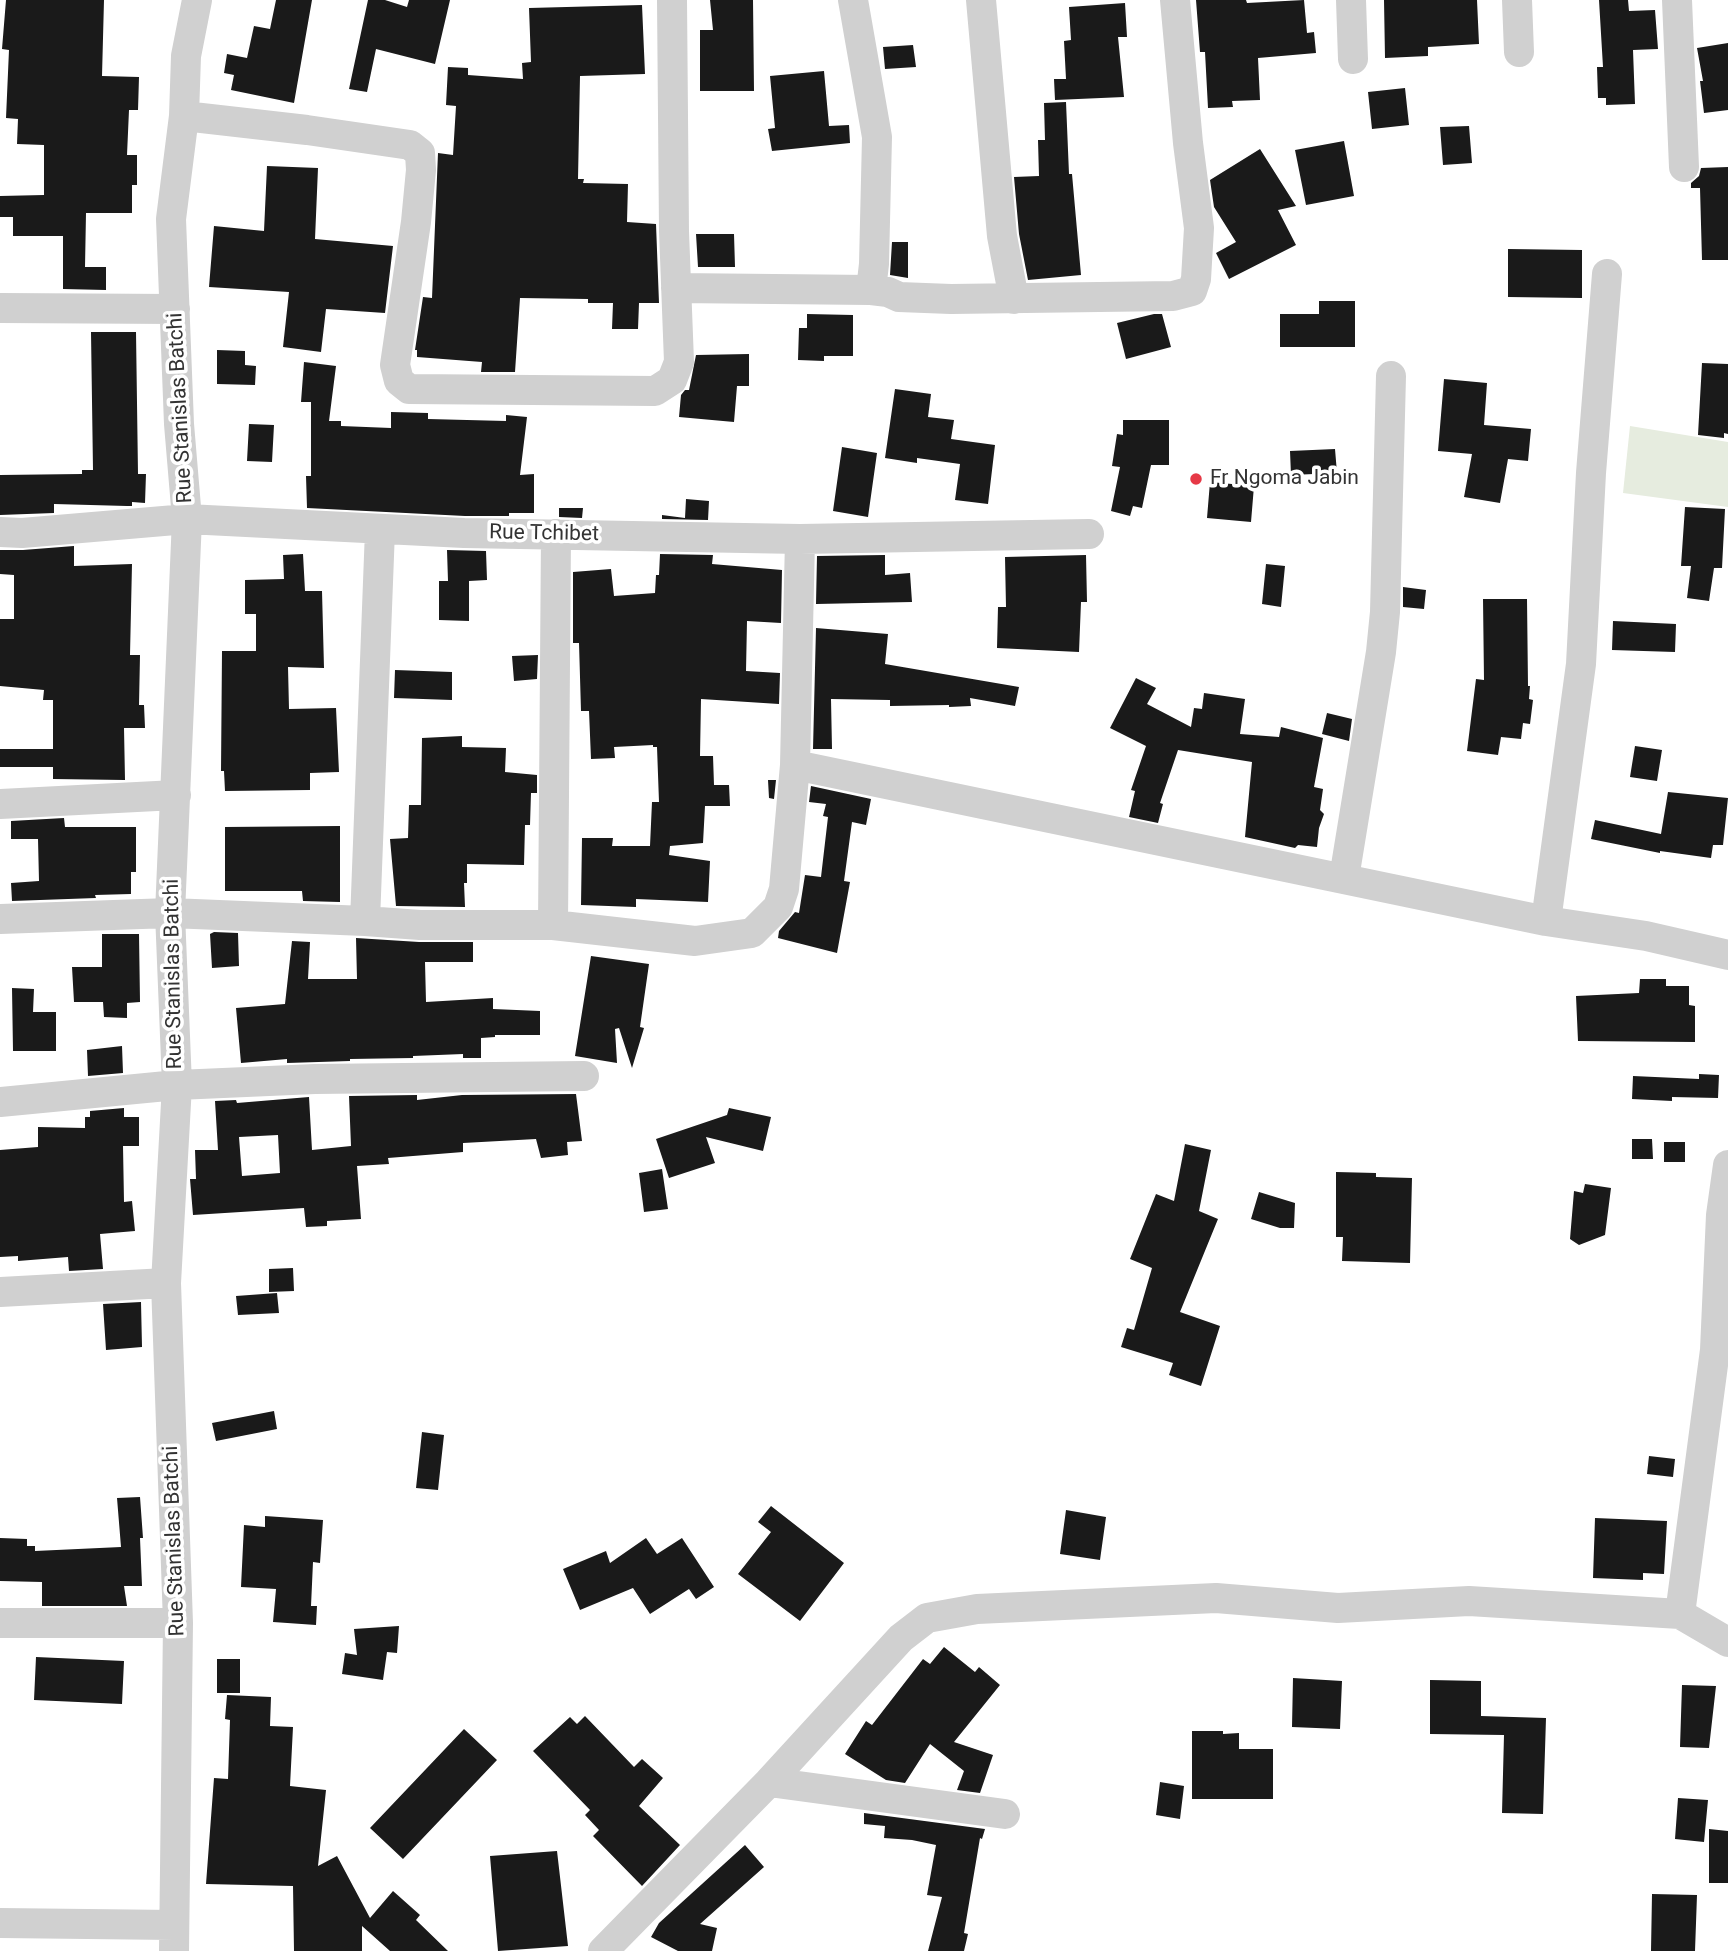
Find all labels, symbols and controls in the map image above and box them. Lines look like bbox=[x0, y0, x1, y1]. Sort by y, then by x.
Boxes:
street label: Rue Stanislas Batchi bbox=[163, 312, 199, 504]
place label: Fr Ngoma Jabin bbox=[1210, 466, 1359, 492]
marker: Fr Ngoma Jabin bbox=[1188, 471, 1204, 487]
street label: Rue Tchibet bbox=[489, 520, 599, 548]
street label: Rue Stanislas Batchi bbox=[160, 878, 188, 1070]
street label: Rue Stanislas Batchi bbox=[159, 1445, 191, 1637]

